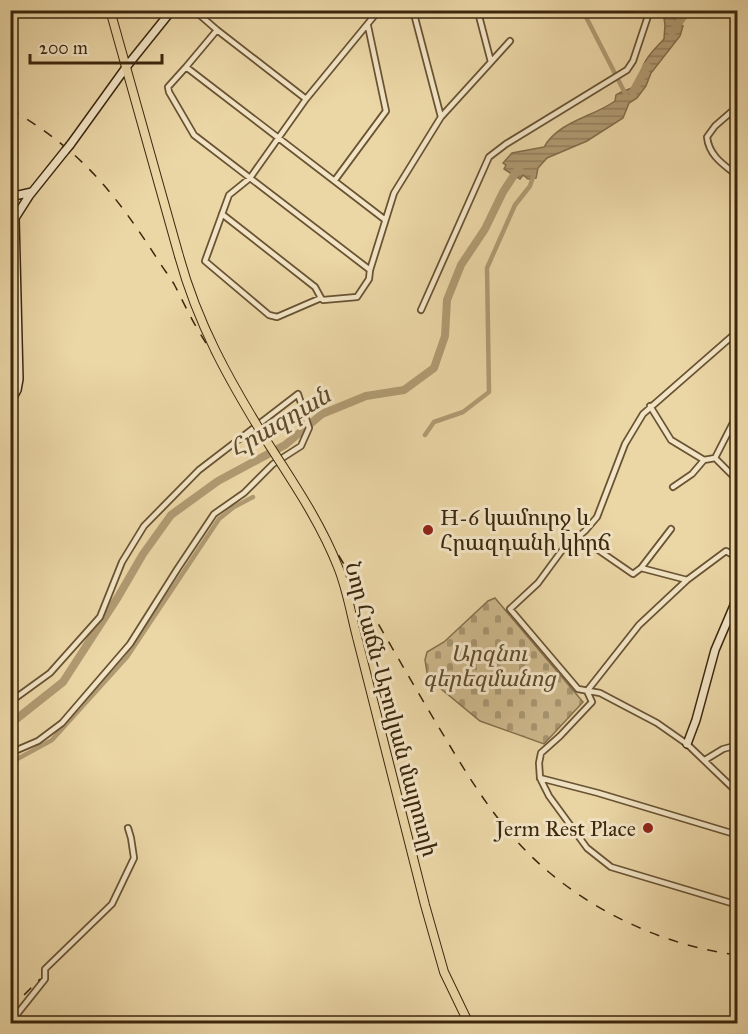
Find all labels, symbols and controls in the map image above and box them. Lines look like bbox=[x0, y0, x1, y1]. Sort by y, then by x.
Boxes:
scale bar bbox=[30, 27, 162, 65]
text: 200 m bbox=[39, 37, 88, 59]
water label: Հրազդան bbox=[224, 380, 337, 464]
place label: H-6 կամուրջ և Հրազդանի կիրճ bbox=[440, 504, 611, 556]
marker: H-6 կամուրջ և Հրազդանի կիրճ bbox=[421, 523, 435, 537]
street label: Նոր Հաճն-Աբովյան մայրուղի bbox=[339, 559, 444, 859]
park label: Արզնու գերեզմանոց bbox=[423, 640, 557, 692]
place label: Jerm Rest Place bbox=[494, 815, 636, 842]
marker: Jerm Rest Place bbox=[641, 821, 655, 835]

